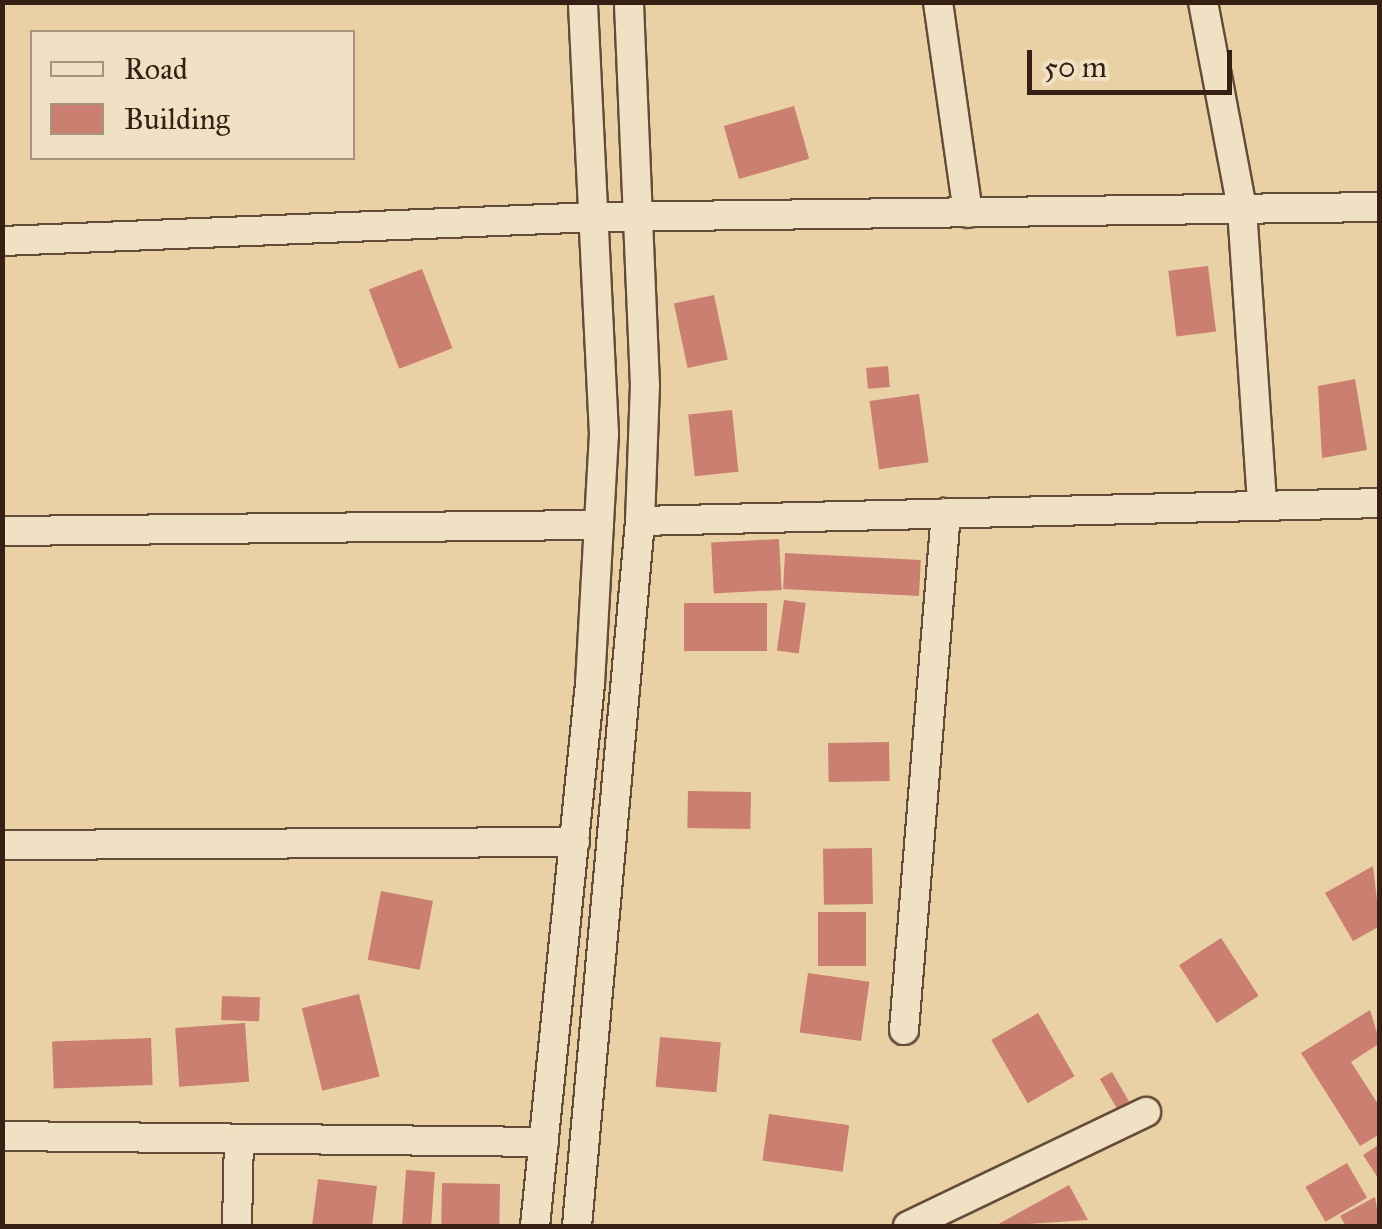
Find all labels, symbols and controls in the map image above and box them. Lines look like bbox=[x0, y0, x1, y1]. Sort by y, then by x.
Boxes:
legend bbox=[30, 30, 355, 160]
scale bar bbox=[1032, 30, 1237, 92]
text: 50 m bbox=[1044, 49, 1107, 85]
text: Road bbox=[124, 51, 188, 87]
text: Building bbox=[124, 101, 230, 137]

